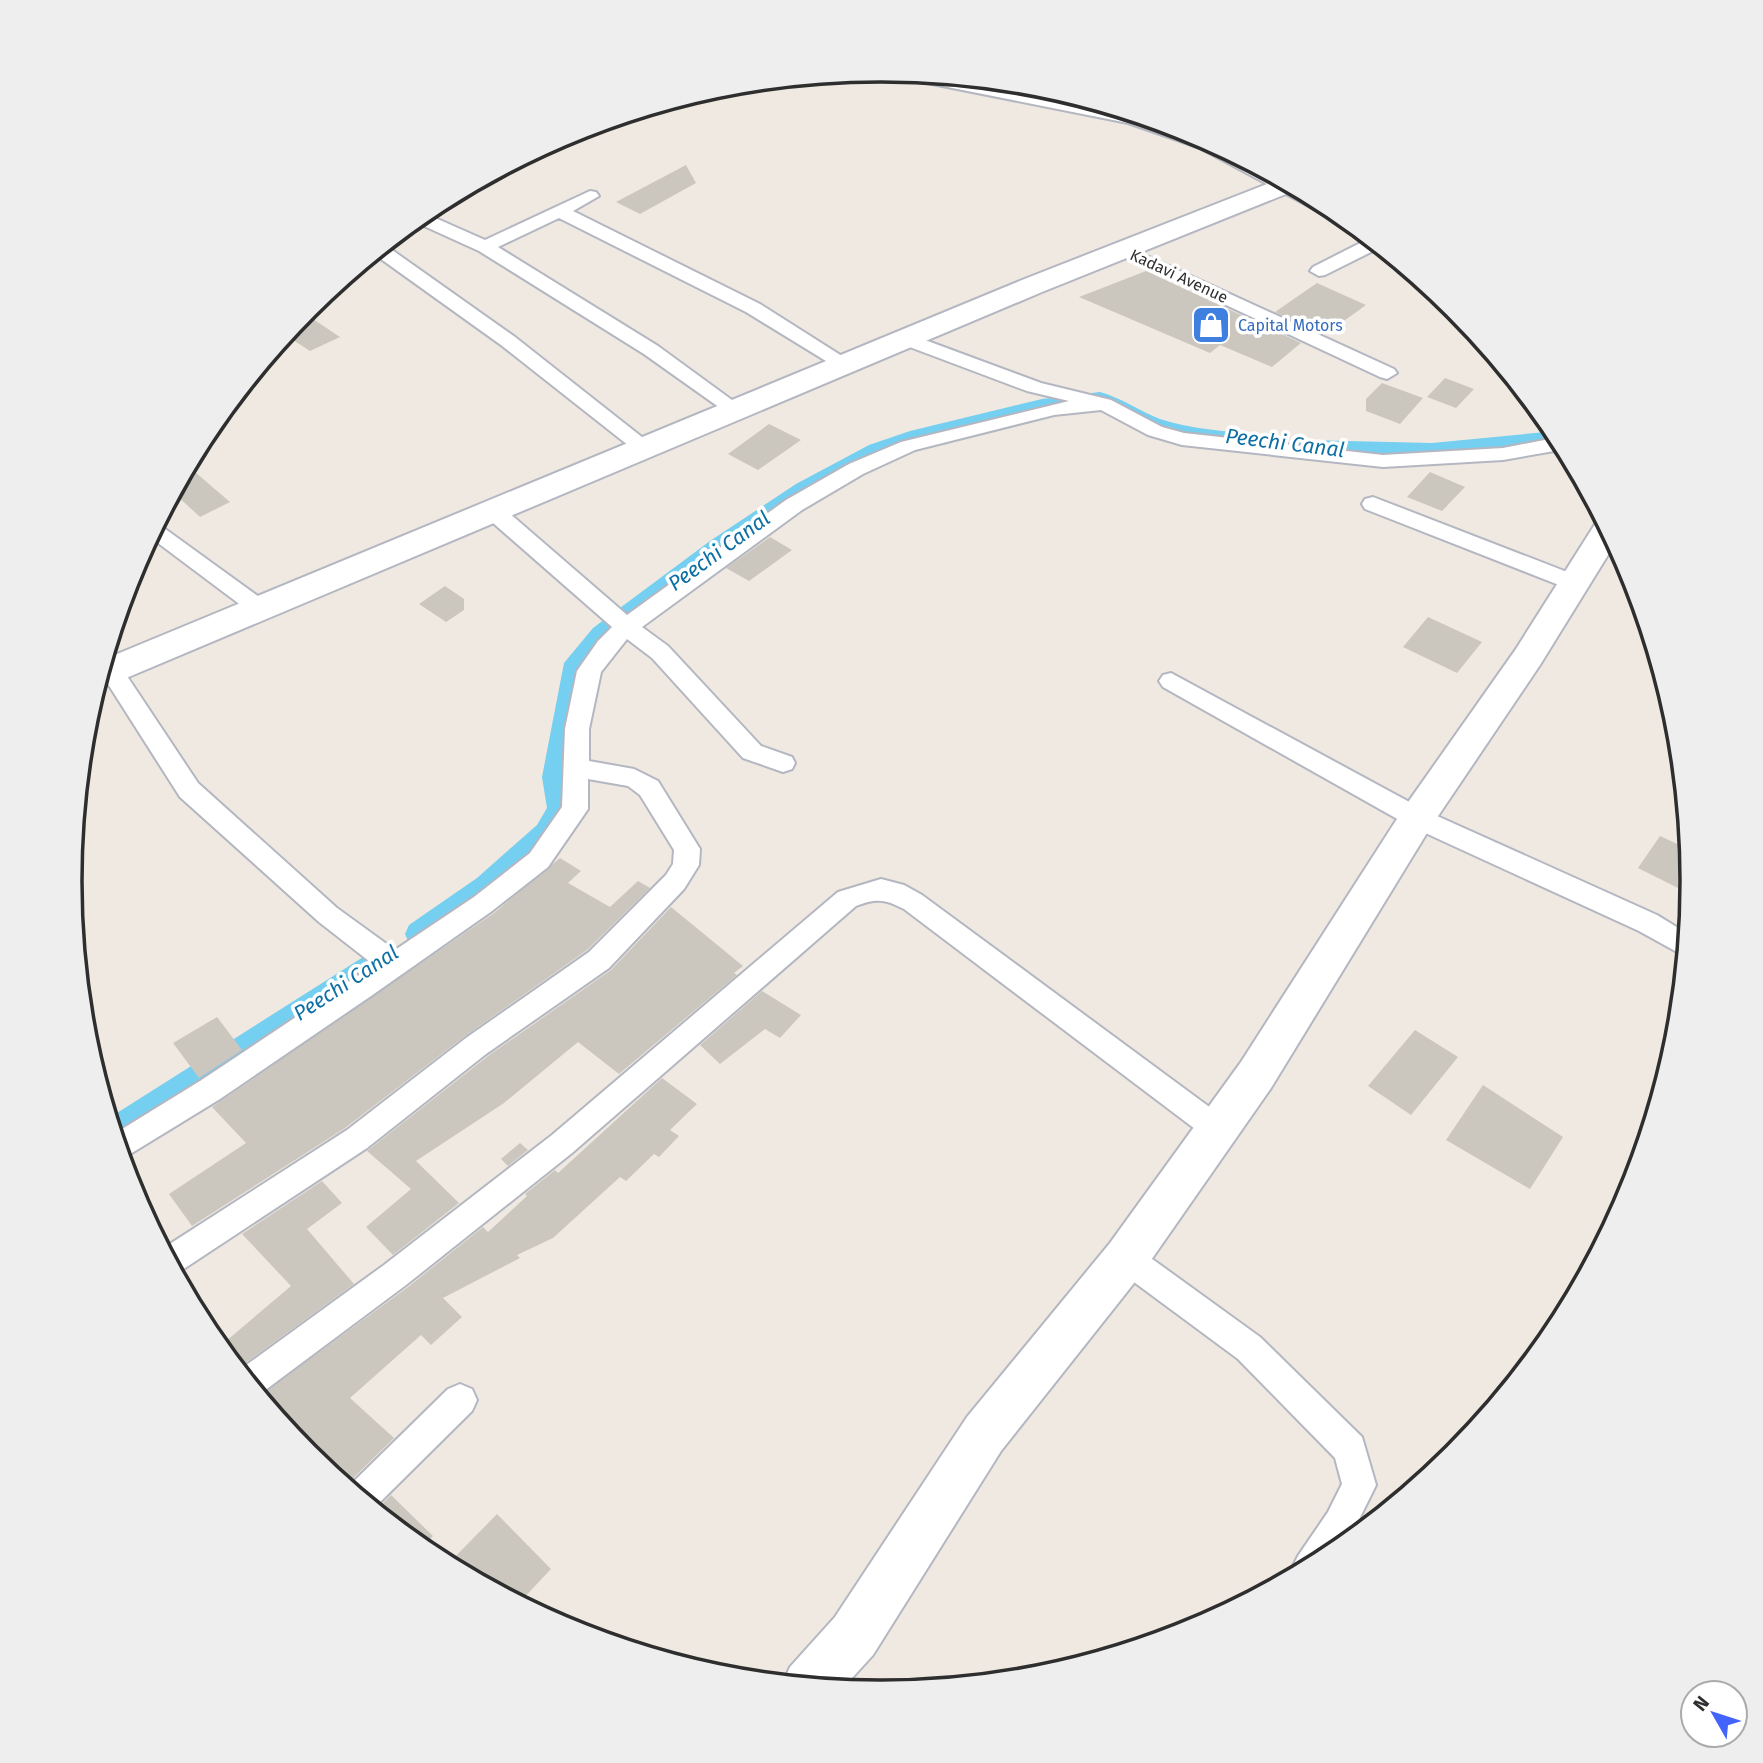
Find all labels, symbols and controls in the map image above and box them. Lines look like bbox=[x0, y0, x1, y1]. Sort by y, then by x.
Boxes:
street label: Kadavi Avenue bbox=[1127, 245, 1231, 307]
shop icon: Capital Motors bbox=[1190, 304, 1232, 346]
place label: Capital Motors bbox=[1238, 316, 1343, 335]
water label: Peechi Canal bbox=[1224, 423, 1346, 463]
water label: Peechi Canal bbox=[663, 505, 775, 597]
water label: Peechi Canal bbox=[289, 939, 403, 1027]
north arrow bbox=[1679, 1679, 1749, 1749]
text: N bbox=[1688, 1691, 1714, 1716]

